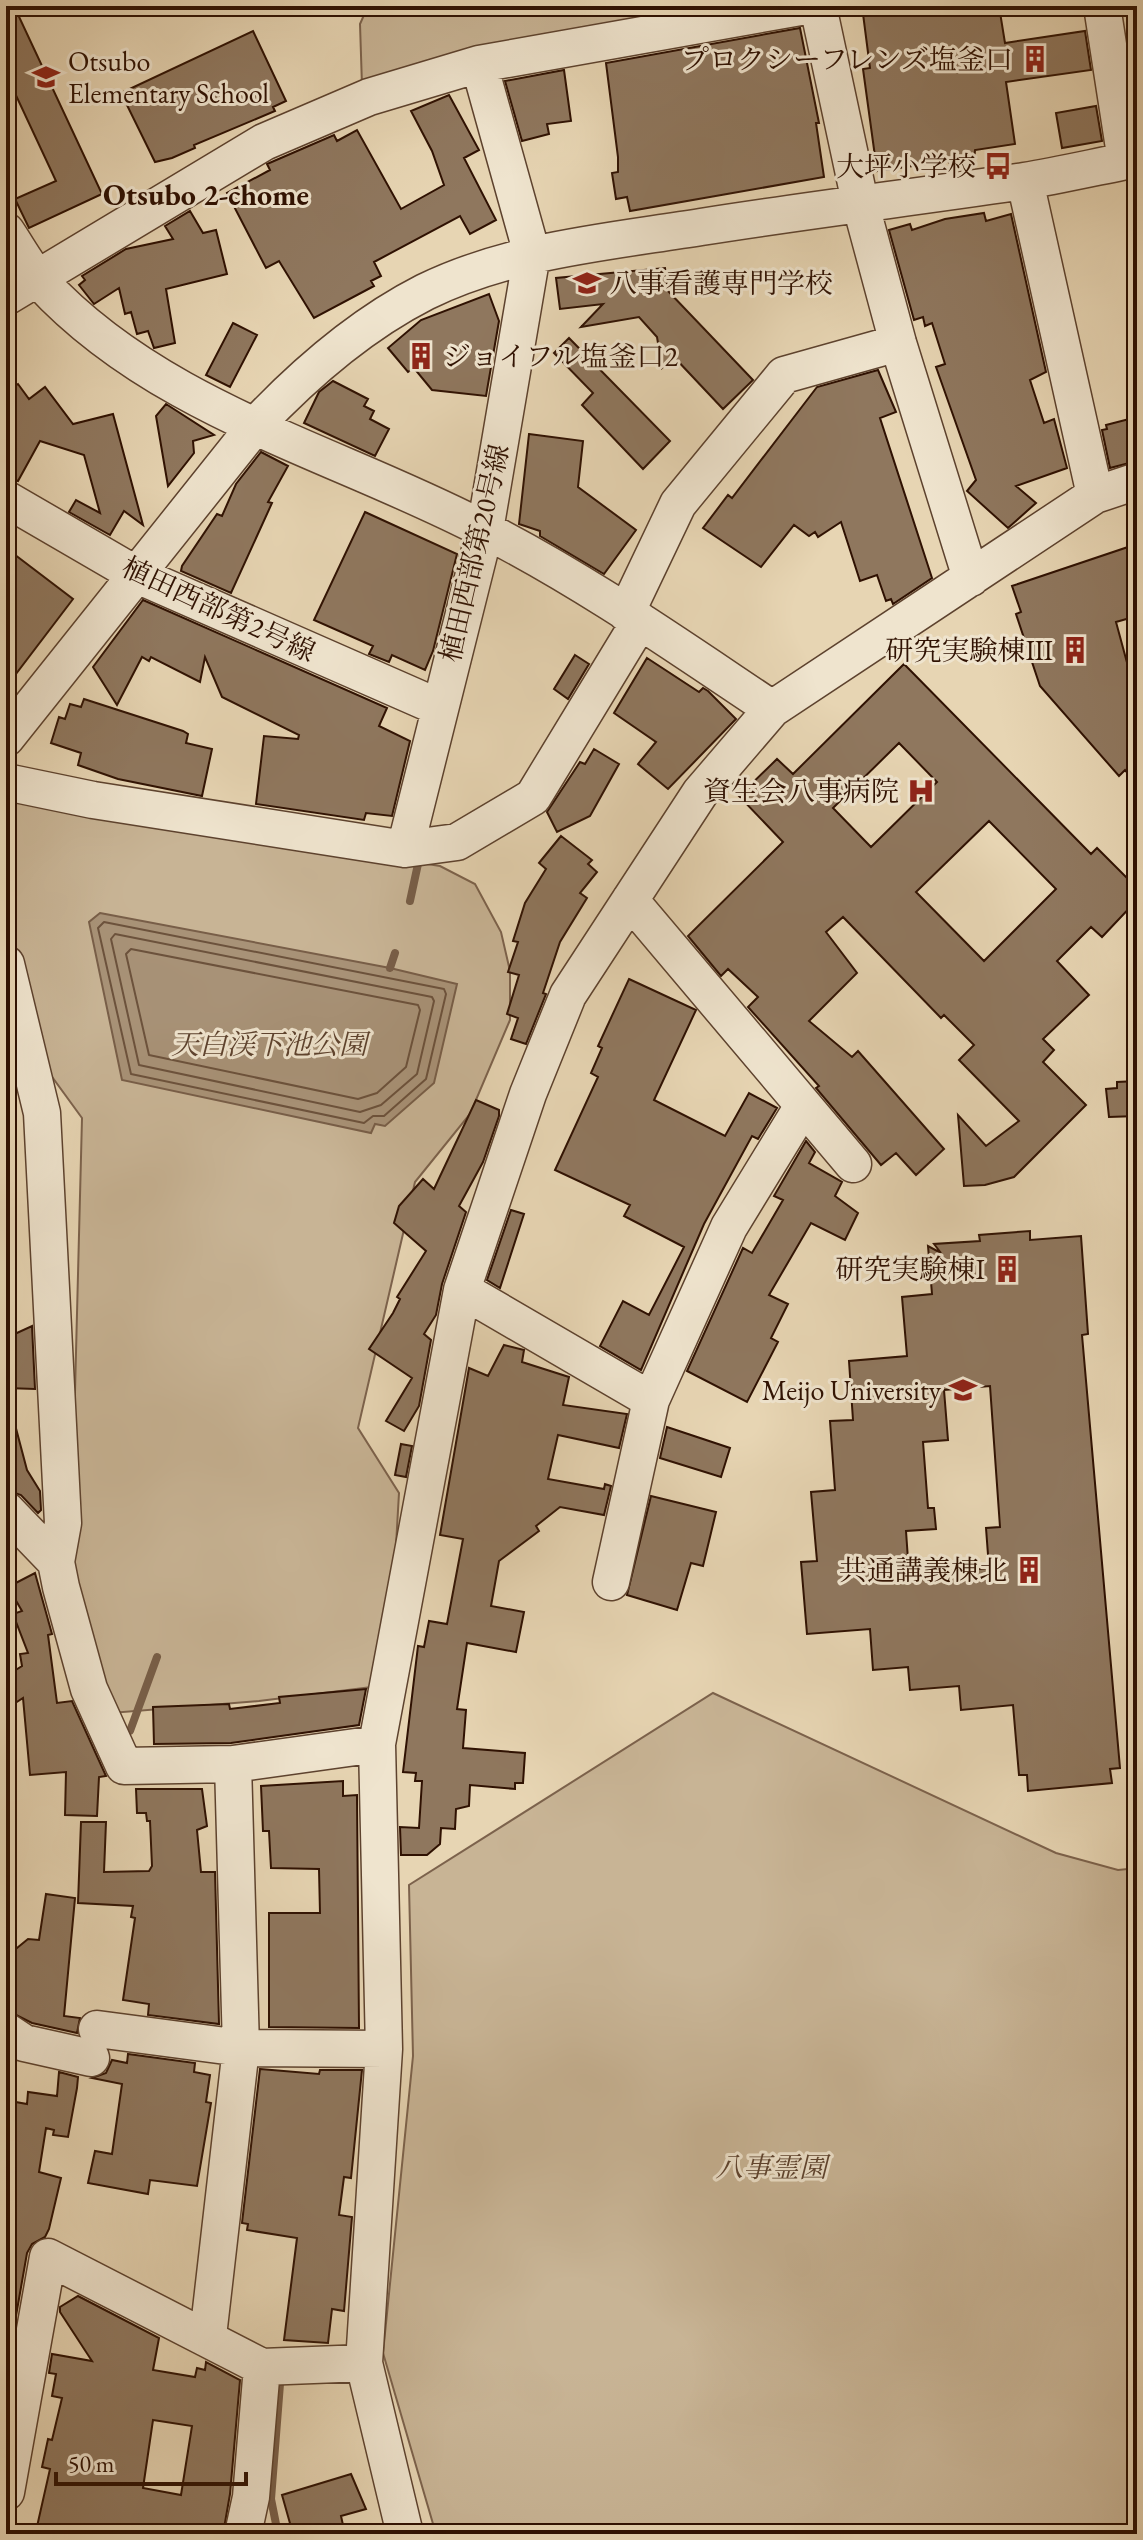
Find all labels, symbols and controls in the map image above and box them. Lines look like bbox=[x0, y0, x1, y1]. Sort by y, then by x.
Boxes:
place label: プロクシーフレンズ塩釜口 bbox=[681, 41, 1013, 77]
place label: Otsubo Elementary School bbox=[68, 43, 269, 111]
building icon: プロクシーフレンズ塩釜口 bbox=[1020, 44, 1050, 74]
school or university icon: Otsubo Elementary School bbox=[31, 62, 61, 92]
place label: 大坪小学校 bbox=[836, 148, 976, 184]
bus stop icon: 大坪小学校 bbox=[983, 151, 1013, 181]
district label: Otsubo 2-chome bbox=[103, 175, 309, 214]
place label: 八事看護専門学校 bbox=[609, 265, 833, 301]
school or university icon: 八事看護専門学校 bbox=[572, 268, 602, 298]
place label: ジョイフル塩釜口2 bbox=[443, 338, 678, 374]
building icon: ジョイフル塩釜口2 bbox=[406, 341, 436, 371]
street label: 植田西部第20号線 bbox=[431, 440, 517, 666]
street label: 植田西部第2号線 bbox=[116, 548, 322, 670]
place label: 研究実験棟Ⅲ bbox=[885, 632, 1053, 668]
building icon: 研究実験棟Ⅲ bbox=[1060, 635, 1090, 665]
place label: 資生会八事病院 bbox=[703, 773, 899, 809]
hospital icon: 資生会八事病院 bbox=[906, 776, 936, 806]
park label: 天白渓下池公園 bbox=[171, 1026, 371, 1062]
place label: 研究実験棟Ⅰ bbox=[835, 1251, 985, 1287]
building icon: 研究実験棟Ⅰ bbox=[992, 1254, 1022, 1284]
place label: Meijo University bbox=[762, 1372, 942, 1408]
school or university icon: Meijo University bbox=[948, 1375, 978, 1405]
place label: 共通講義棟北 bbox=[839, 1552, 1007, 1588]
building icon: 共通講義棟北 bbox=[1014, 1555, 1044, 1585]
park label: 八事霊園 bbox=[715, 2149, 831, 2185]
scale bar bbox=[56, 2436, 246, 2486]
text: 50 m bbox=[68, 2448, 115, 2479]

